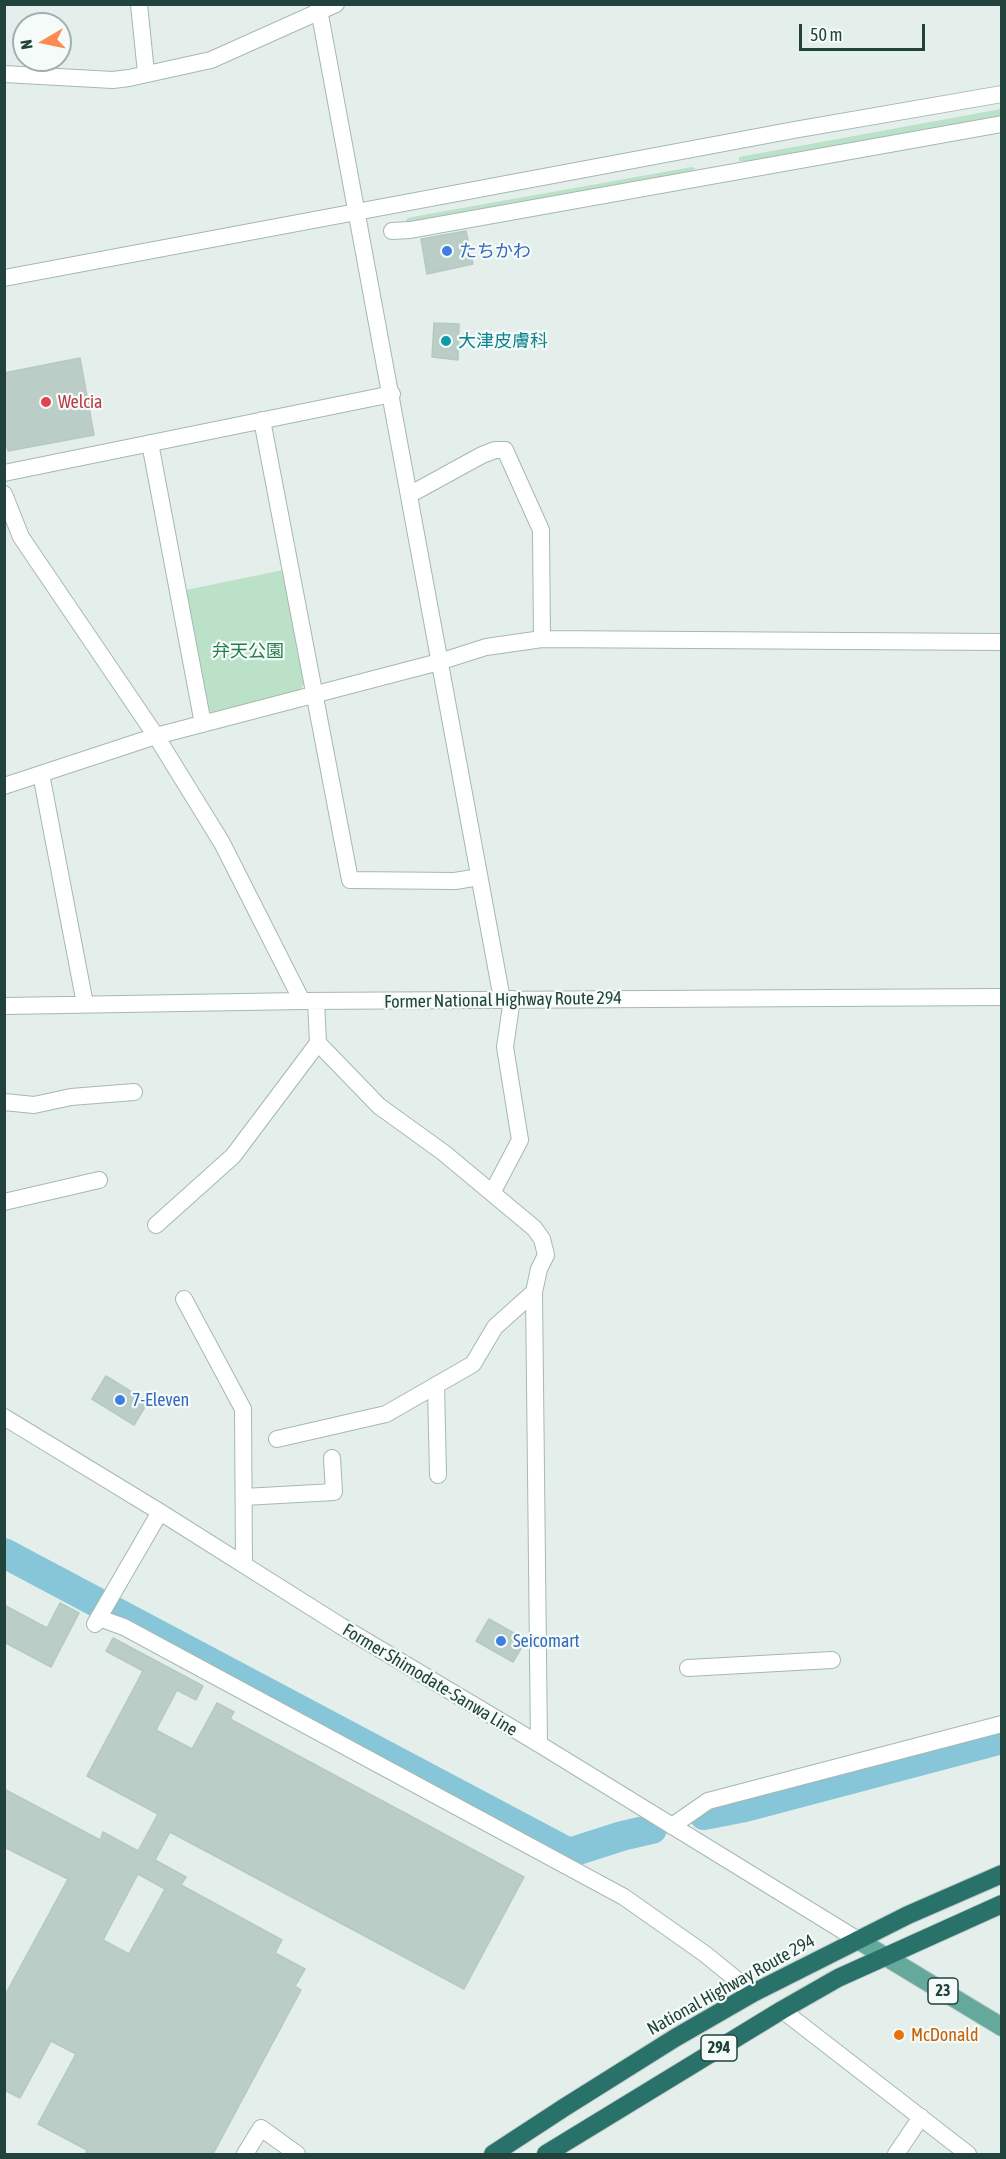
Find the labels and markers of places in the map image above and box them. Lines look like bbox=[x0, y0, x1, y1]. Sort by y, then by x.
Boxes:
place label: たちかわ bbox=[459, 240, 531, 262]
marker: たちかわ bbox=[440, 244, 454, 258]
place label: 大津皮膚科 bbox=[458, 330, 548, 352]
marker: 大津皮膚科 bbox=[439, 334, 453, 348]
place label: Welcia bbox=[58, 391, 102, 413]
marker: Welcia bbox=[39, 395, 53, 409]
place label: 7-Eleven bbox=[132, 1389, 189, 1411]
marker: 7-Eleven bbox=[113, 1393, 127, 1407]
place label: Seicomart bbox=[513, 1630, 580, 1652]
marker: Seicomart bbox=[494, 1634, 508, 1648]
place label: McDonald bbox=[911, 2024, 978, 2046]
marker: McDonald bbox=[892, 2028, 906, 2042]

